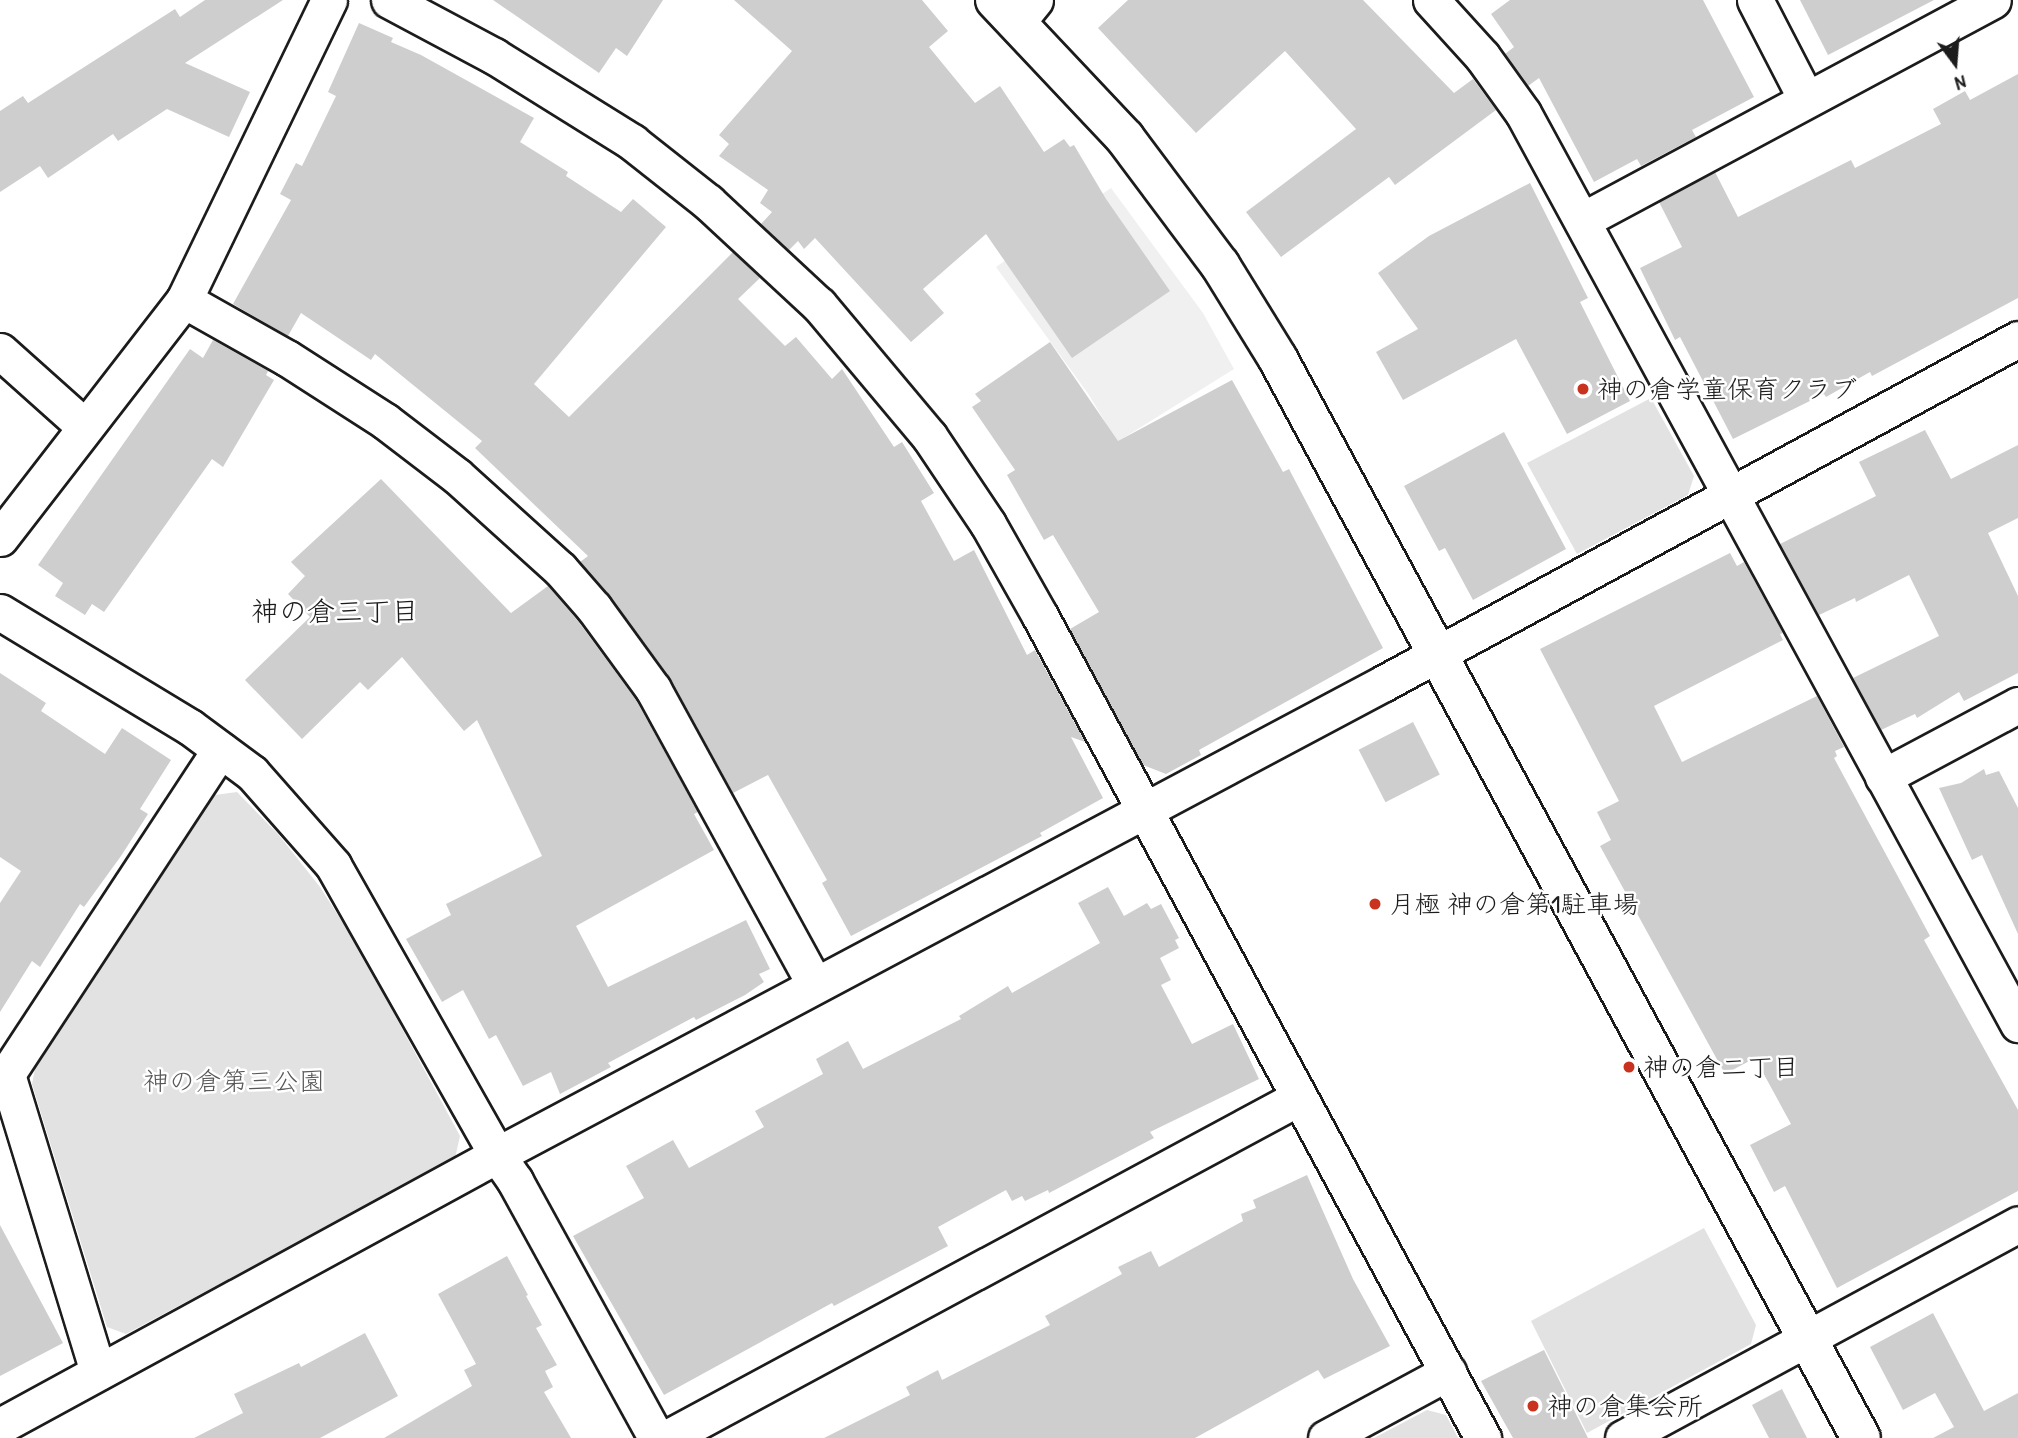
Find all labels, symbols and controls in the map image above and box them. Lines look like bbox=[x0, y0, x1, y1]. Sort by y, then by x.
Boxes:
north arrow bbox=[1920, 28, 1990, 98]
text: N bbox=[1952, 69, 1969, 97]
place label: 神の倉学童保育クラブ bbox=[1597, 373, 1857, 405]
marker: 神の倉学童保育クラブ bbox=[1575, 381, 1591, 397]
district label: 神の倉三丁目 bbox=[251, 594, 419, 628]
place label: 月極 神の倉第1駐車場 bbox=[1389, 888, 1638, 920]
marker: 月極 神の倉第1駐車場 bbox=[1367, 896, 1383, 912]
place label: 神の倉二丁目 bbox=[1643, 1051, 1799, 1083]
marker: 神の倉二丁目 bbox=[1621, 1059, 1637, 1075]
park label: 神の倉第三公園 bbox=[143, 1065, 325, 1097]
place label: 神の倉集会所 bbox=[1547, 1390, 1703, 1422]
marker: 神の倉集会所 bbox=[1525, 1398, 1541, 1414]

